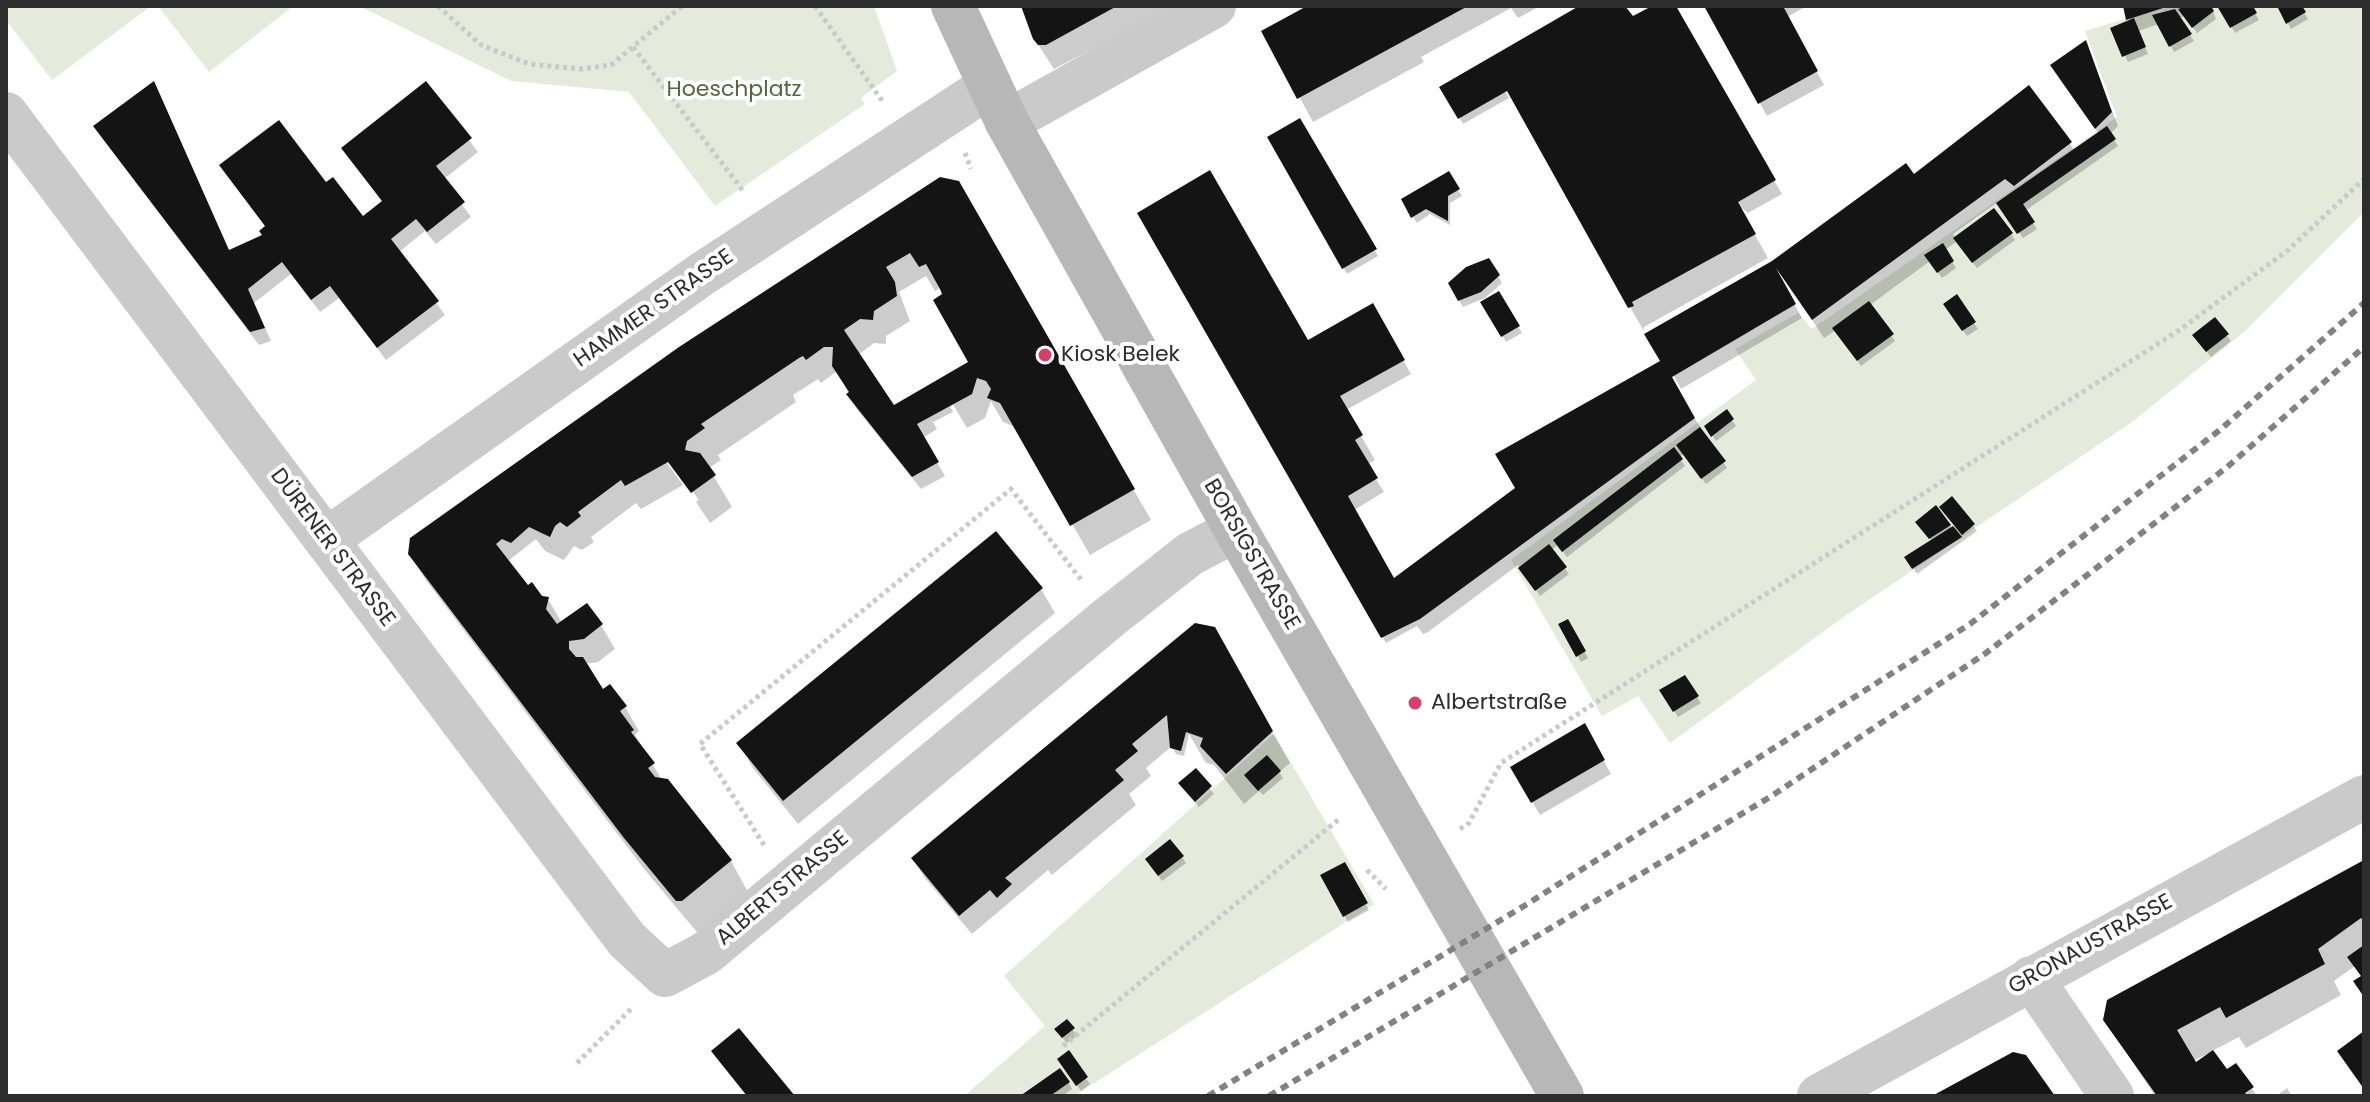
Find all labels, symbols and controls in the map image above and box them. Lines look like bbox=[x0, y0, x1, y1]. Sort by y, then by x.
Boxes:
park label: Hoeschplatz bbox=[666, 77, 802, 103]
street label: HAMMER STRASSE bbox=[569, 244, 739, 374]
place label: Kiosk Belek bbox=[1061, 342, 1180, 368]
marker: Kiosk Belek bbox=[1036, 346, 1054, 364]
street label: DÜRENER STRASSE bbox=[264, 464, 400, 632]
street label: BORSIGSTRASSE bbox=[1197, 475, 1305, 635]
place label: Albertstraße bbox=[1431, 690, 1567, 716]
marker: Albertstraße bbox=[1406, 694, 1424, 712]
street label: ALBERTSTRASSE bbox=[712, 826, 854, 952]
street label: GRONAUSTRASSE bbox=[2005, 889, 2177, 1001]

